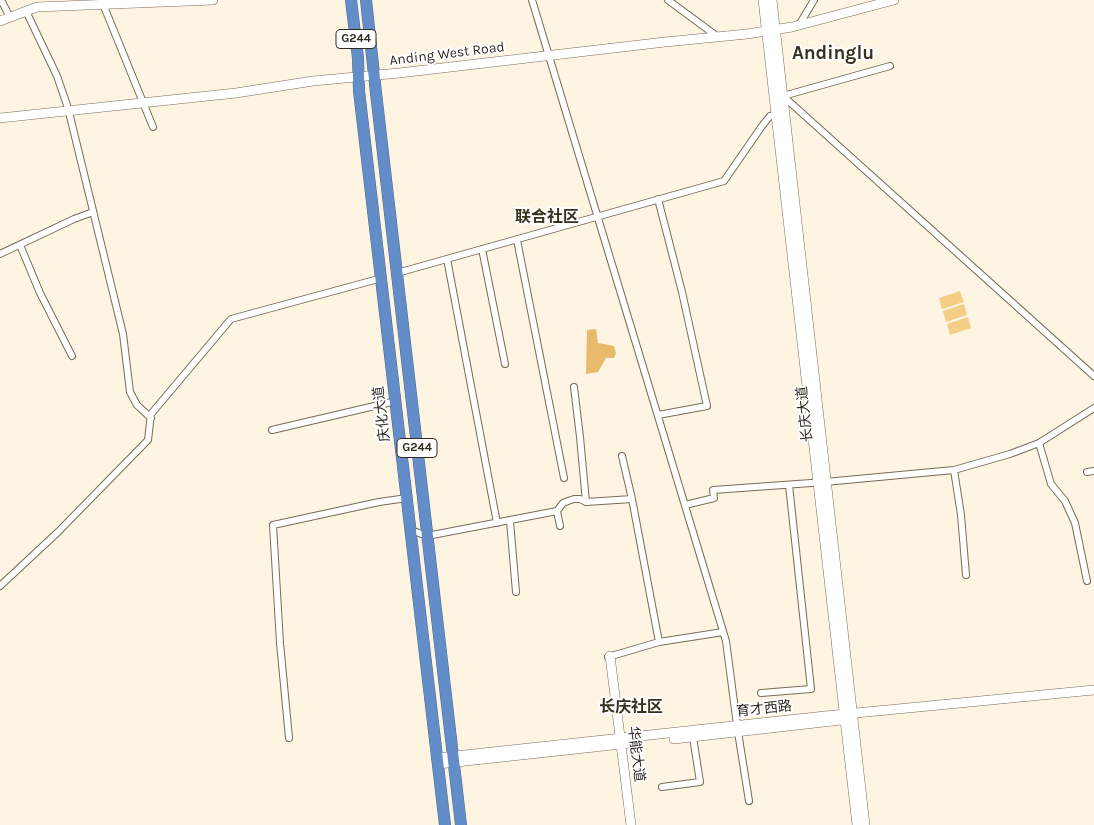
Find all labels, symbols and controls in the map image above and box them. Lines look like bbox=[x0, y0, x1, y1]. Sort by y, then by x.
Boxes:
road number: G244 bbox=[336, 30, 376, 48]
street label: Anding West Road bbox=[388, 39, 506, 69]
district label: Andinglu bbox=[792, 43, 874, 65]
district label: 联合社区 bbox=[515, 207, 579, 227]
street label: 庆化大道 bbox=[370, 385, 394, 443]
street label: 长庆大道 bbox=[794, 385, 816, 443]
road number: G244 bbox=[397, 438, 437, 458]
district label: 长庆社区 bbox=[599, 697, 663, 717]
street label: 育才西路 bbox=[735, 698, 793, 720]
street label: 华能大道 bbox=[624, 725, 648, 783]

